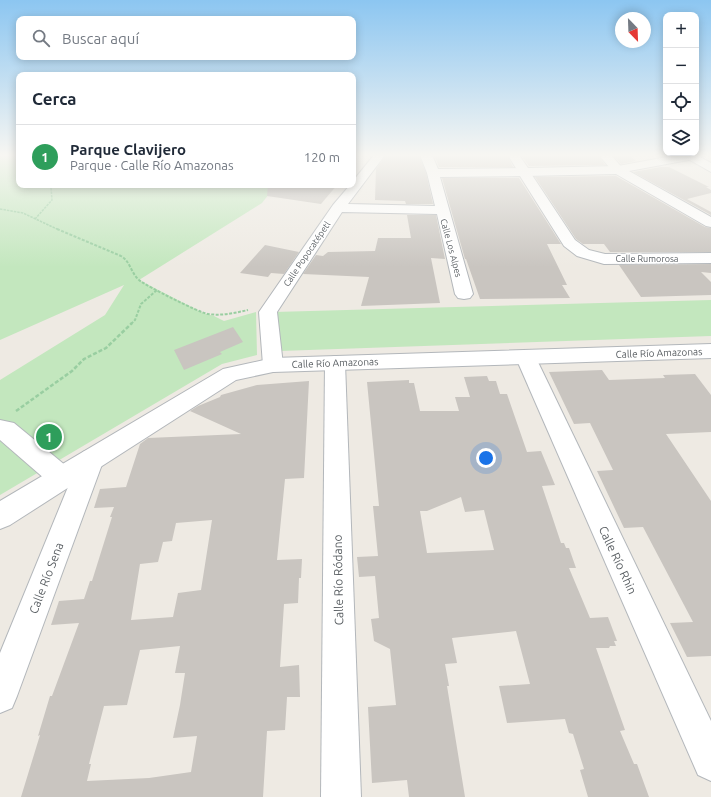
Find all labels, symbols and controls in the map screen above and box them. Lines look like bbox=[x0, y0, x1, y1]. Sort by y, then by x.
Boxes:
north arrow bbox=[615, 12, 651, 48]
map controls bbox=[663, 12, 699, 156]
button: + bbox=[663, 12, 699, 48]
search box bbox=[16, 16, 356, 60]
icon: search bbox=[30, 27, 52, 49]
text: Buscar aquí bbox=[62, 30, 139, 47]
button: − bbox=[663, 48, 699, 84]
button: locate bbox=[663, 84, 699, 120]
text: Cerca bbox=[32, 89, 77, 108]
button: layers bbox=[663, 120, 699, 156]
text: Parque Clavijero bbox=[70, 141, 186, 158]
text: 1 bbox=[41, 150, 49, 164]
text: 120 m bbox=[304, 150, 340, 164]
text: Parque · Calle Río Amazonas bbox=[70, 158, 234, 172]
street label: Calle Los Alpes bbox=[438, 218, 464, 278]
street label: Calle Popocatépetl bbox=[282, 219, 333, 288]
street label: Calle Rumorosa bbox=[616, 254, 678, 264]
street label: Calle Río Amazonas bbox=[615, 346, 703, 360]
street label: Calle Río Amazonas bbox=[291, 356, 379, 370]
pin: 1 bbox=[36, 422, 62, 452]
your location bbox=[476, 448, 496, 468]
street label: Calle Río Rhin bbox=[597, 524, 639, 596]
street label: Calle Río Ródano bbox=[331, 534, 345, 626]
street label: Calle Río Sena bbox=[26, 541, 66, 615]

